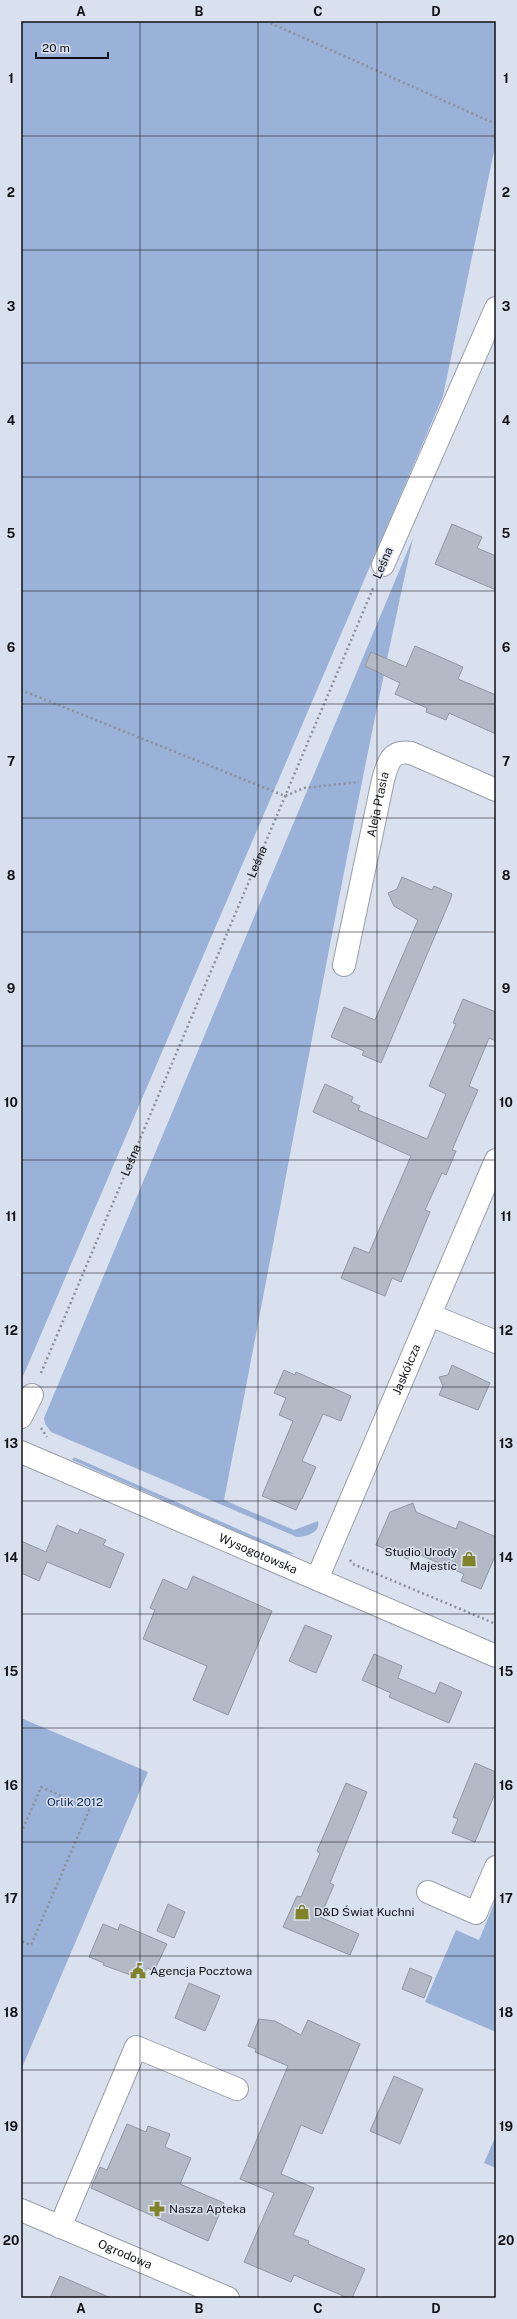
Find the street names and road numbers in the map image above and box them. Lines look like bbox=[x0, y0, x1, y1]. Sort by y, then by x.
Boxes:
street label: Leśna bbox=[370, 545, 396, 581]
street label: Aleja Ptasia bbox=[364, 770, 392, 838]
street label: Leśna bbox=[244, 844, 270, 880]
street label: Leśna bbox=[118, 1142, 144, 1178]
street label: Jaskółcza bbox=[390, 1342, 423, 1397]
street label: Wysogotowska bbox=[217, 1531, 299, 1577]
street label: Ogrodowa bbox=[96, 2237, 154, 2272]

